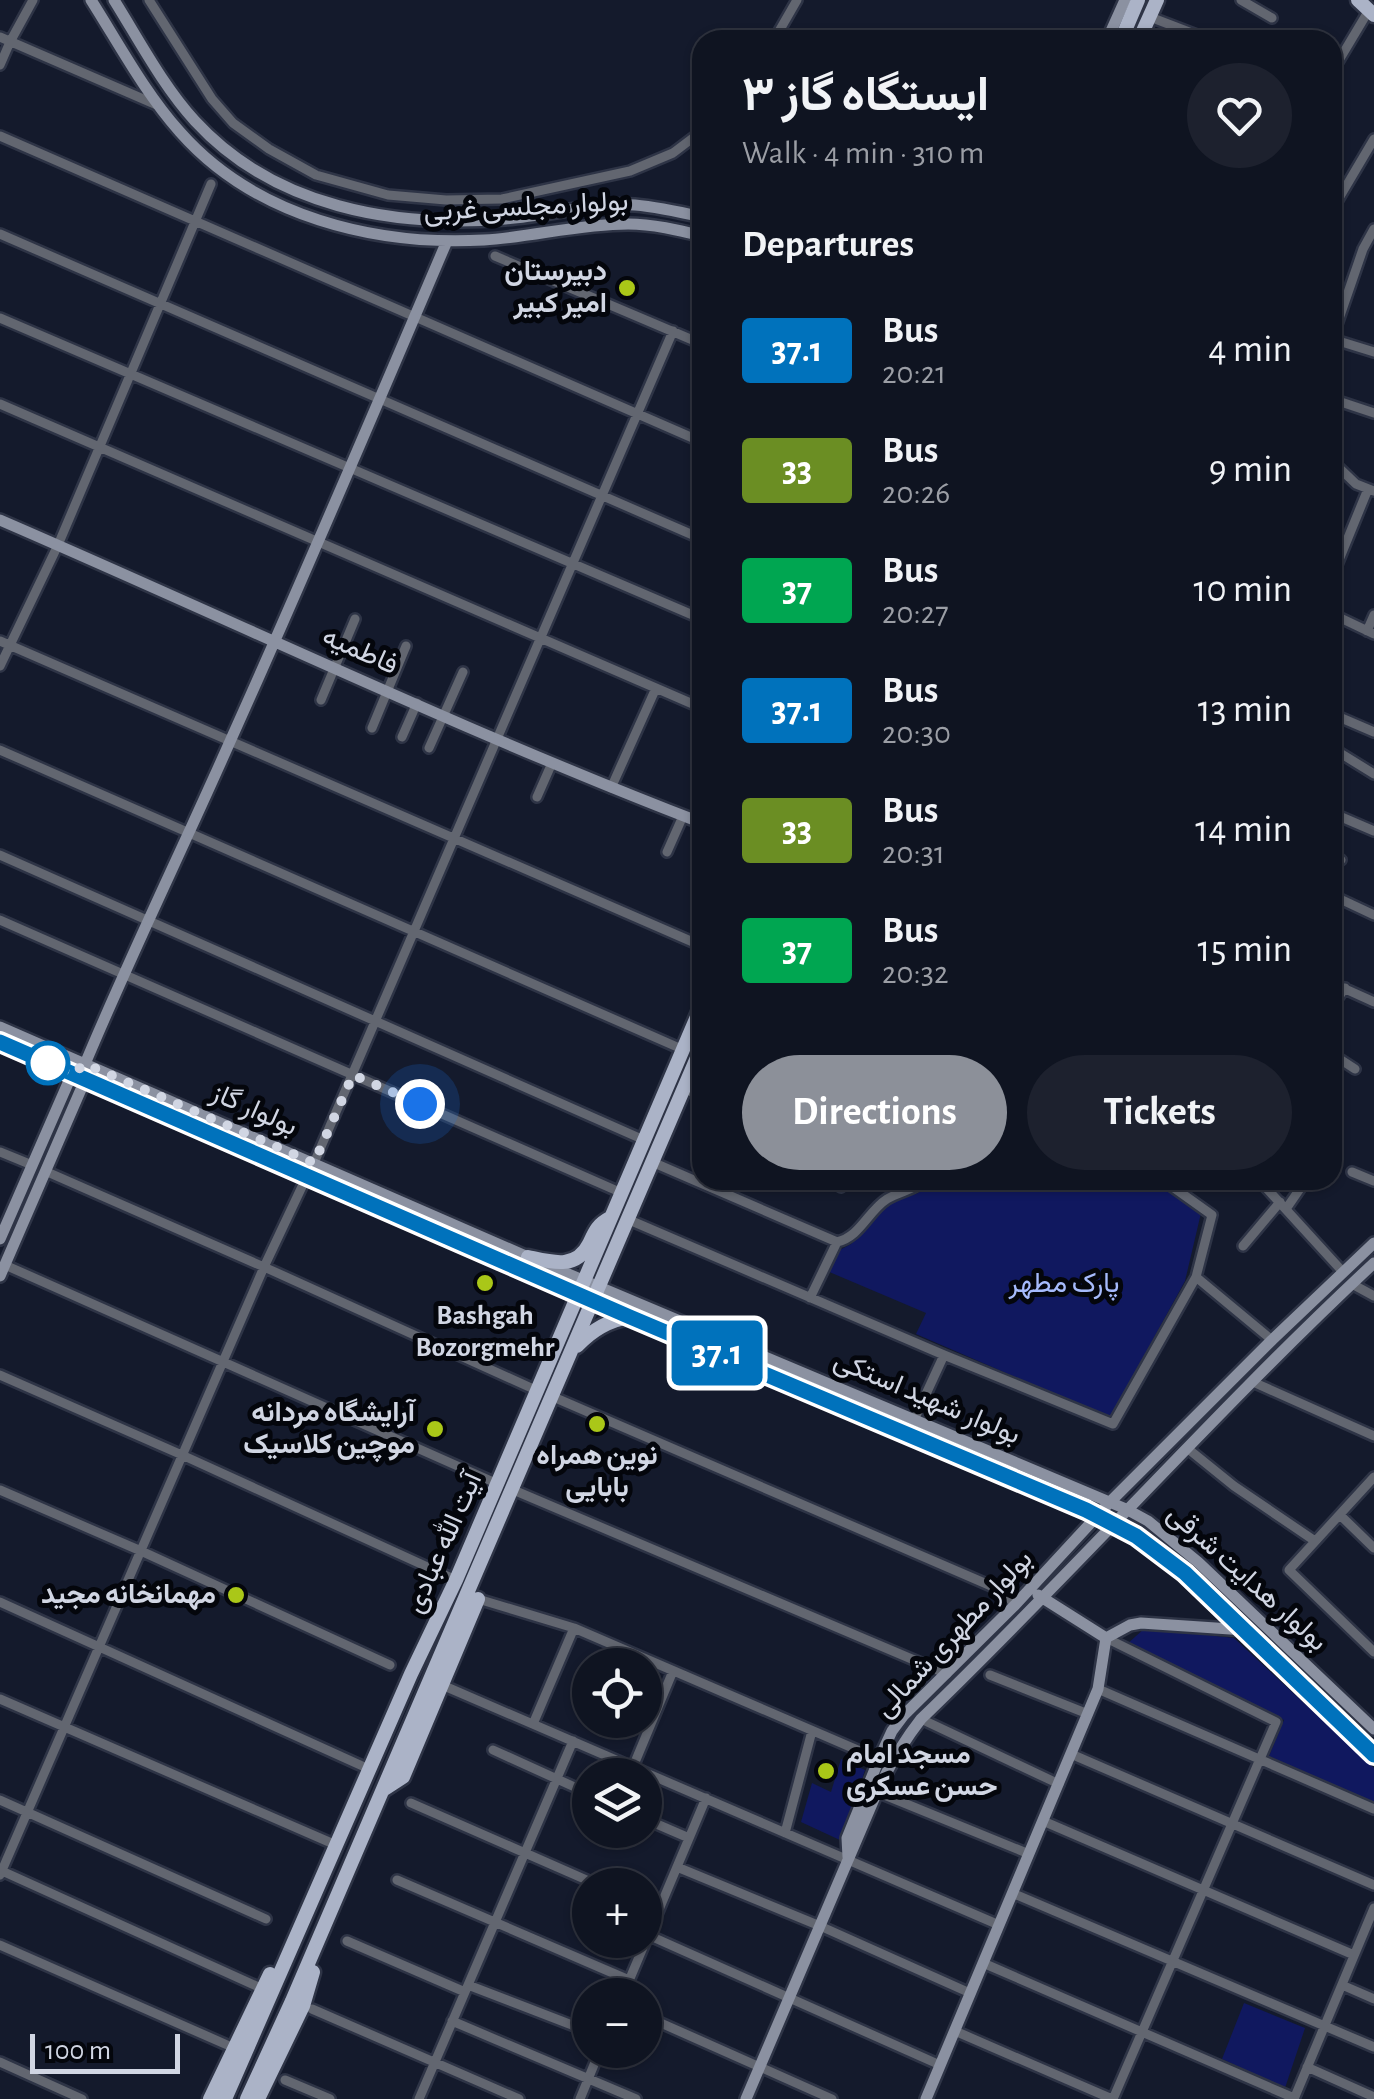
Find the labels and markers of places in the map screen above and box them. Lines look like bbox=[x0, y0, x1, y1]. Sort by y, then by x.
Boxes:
place label: دبیرستان امیر کبیر bbox=[504, 258, 607, 320]
marker: دبیرستان امیر کبیر bbox=[616, 277, 638, 299]
unlabelled marker bbox=[27, 1042, 69, 1084]
marker: Bashgah Bozorgmehr bbox=[474, 1272, 496, 1294]
place label: Bashgah Bozorgmehr bbox=[416, 1302, 555, 1362]
place label: آرایشگاه مردانه موچین کلاسیک bbox=[243, 1398, 417, 1463]
marker: نوین همراه بابایی bbox=[586, 1413, 608, 1435]
marker: آرایشگاه مردانه موچین کلاسیک bbox=[424, 1418, 446, 1440]
place label: نوین همراه بابایی bbox=[536, 1442, 658, 1503]
place label: مهمانخانه مجید bbox=[41, 1581, 216, 1611]
marker: مهمانخانه مجید bbox=[225, 1584, 247, 1606]
place label: مسجد امام حسن عسکری bbox=[846, 1741, 998, 1803]
marker: مسجد امام حسن عسکری bbox=[815, 1760, 837, 1782]

